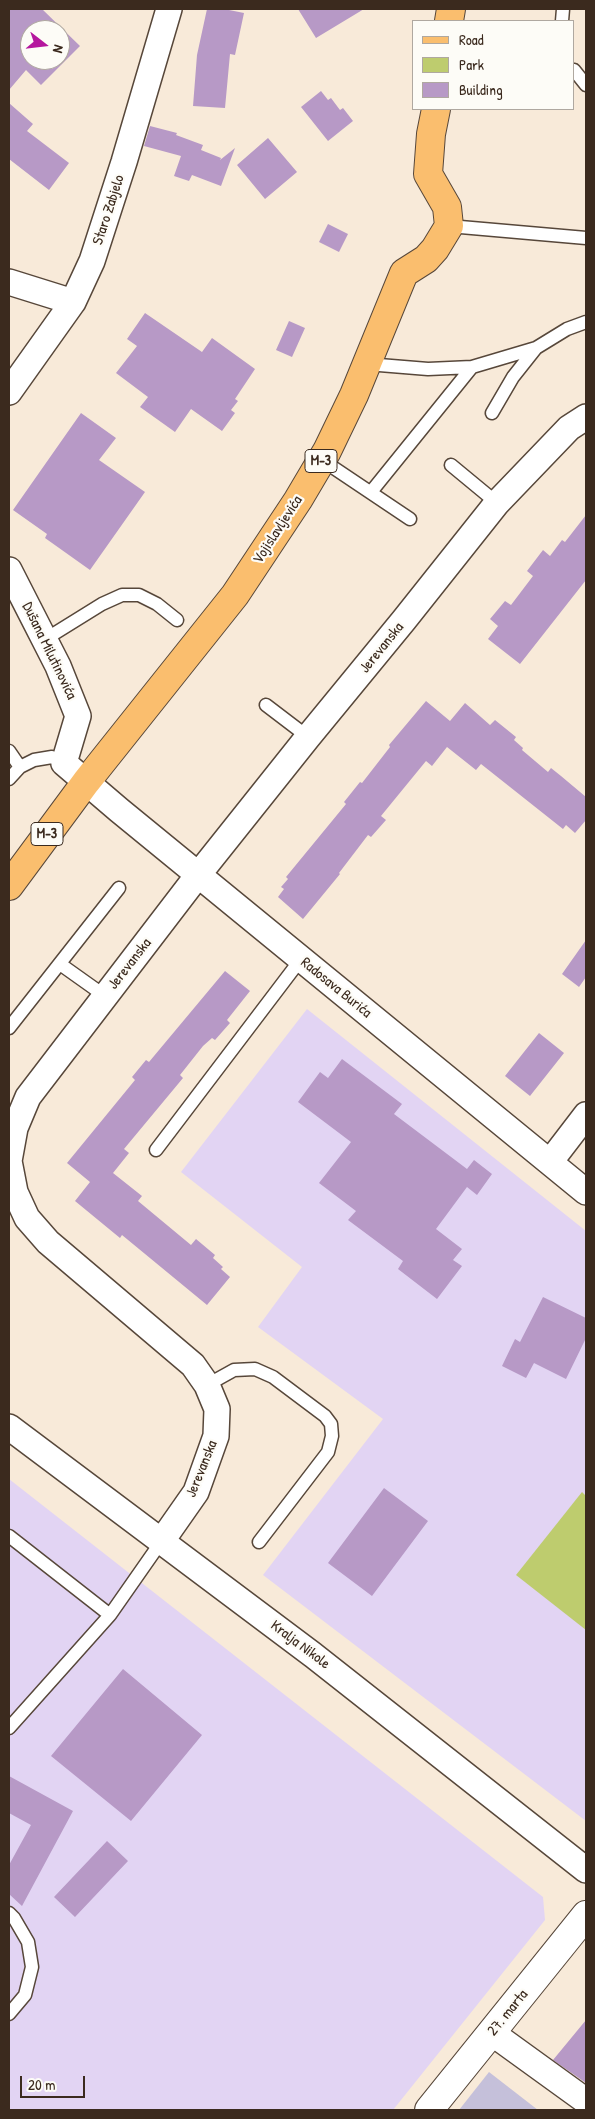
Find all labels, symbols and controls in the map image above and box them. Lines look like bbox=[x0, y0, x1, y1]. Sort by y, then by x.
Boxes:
north arrow bbox=[20, 20, 70, 70]
legend bbox=[412, 20, 575, 110]
text: Road bbox=[459, 29, 484, 50]
text: N bbox=[49, 43, 69, 55]
text: Park bbox=[459, 54, 484, 75]
text: Building bbox=[459, 79, 503, 100]
street label: Staro Zabjelo bbox=[89, 173, 129, 247]
road number: M-3 bbox=[305, 450, 337, 472]
street label: Vojislavljevića bbox=[249, 493, 307, 567]
street label: Dušana Milutinovića bbox=[18, 600, 80, 702]
street label: Jerevanska bbox=[356, 619, 408, 677]
road number: M-3 bbox=[31, 822, 63, 846]
street label: Jerevanska bbox=[104, 935, 156, 993]
street label: Radosava Burića bbox=[297, 954, 375, 1022]
street label: Jerevanska bbox=[182, 1438, 222, 1500]
street label: Kralja Nikole bbox=[267, 1617, 333, 1673]
street label: 27. marta bbox=[484, 1986, 532, 2040]
scale bar bbox=[22, 2066, 88, 2098]
text: 20 m bbox=[28, 2074, 55, 2095]

